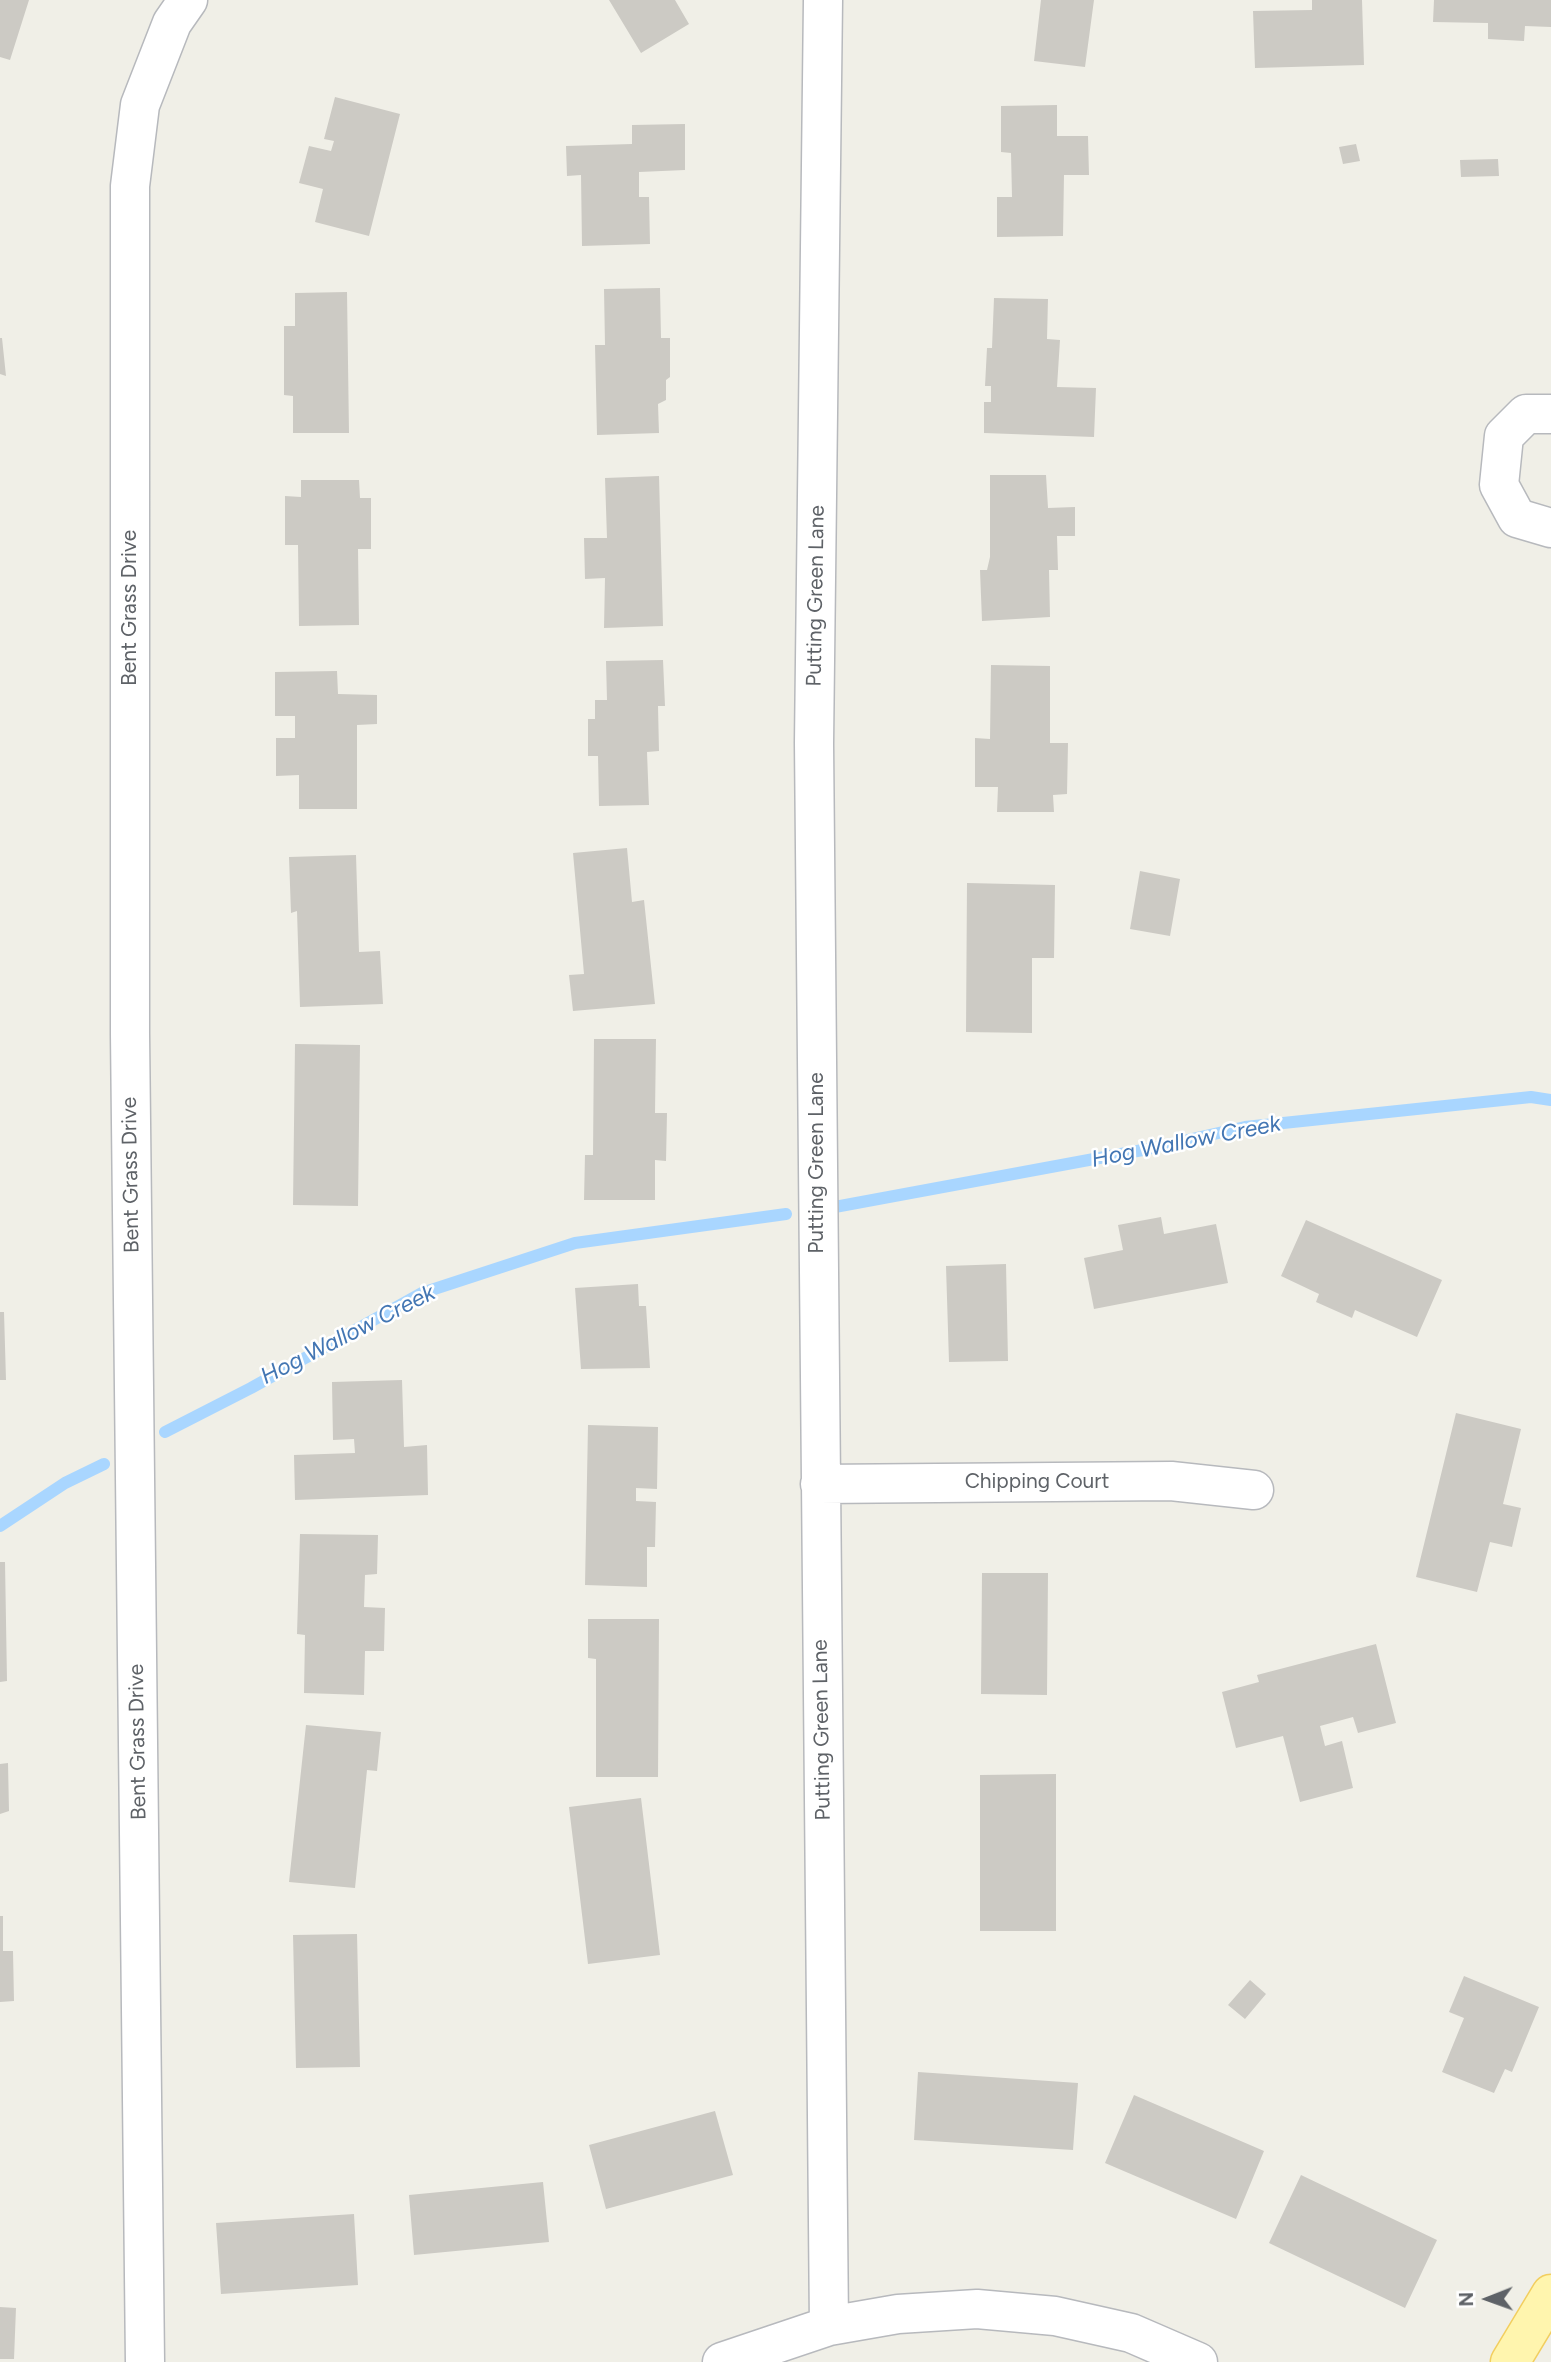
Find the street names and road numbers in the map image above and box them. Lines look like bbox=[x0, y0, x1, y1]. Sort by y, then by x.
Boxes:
street label: Putting Green Lane bbox=[802, 505, 830, 687]
street label: Bent Grass Drive bbox=[117, 530, 143, 686]
street label: Putting Green Lane bbox=[804, 1072, 830, 1254]
street label: Bent Grass Drive bbox=[117, 1097, 145, 1253]
street label: Chipping Court bbox=[965, 1469, 1109, 1495]
street label: Putting Green Lane bbox=[808, 1639, 836, 1821]
street label: Bent Grass Drive bbox=[124, 1664, 152, 1820]

